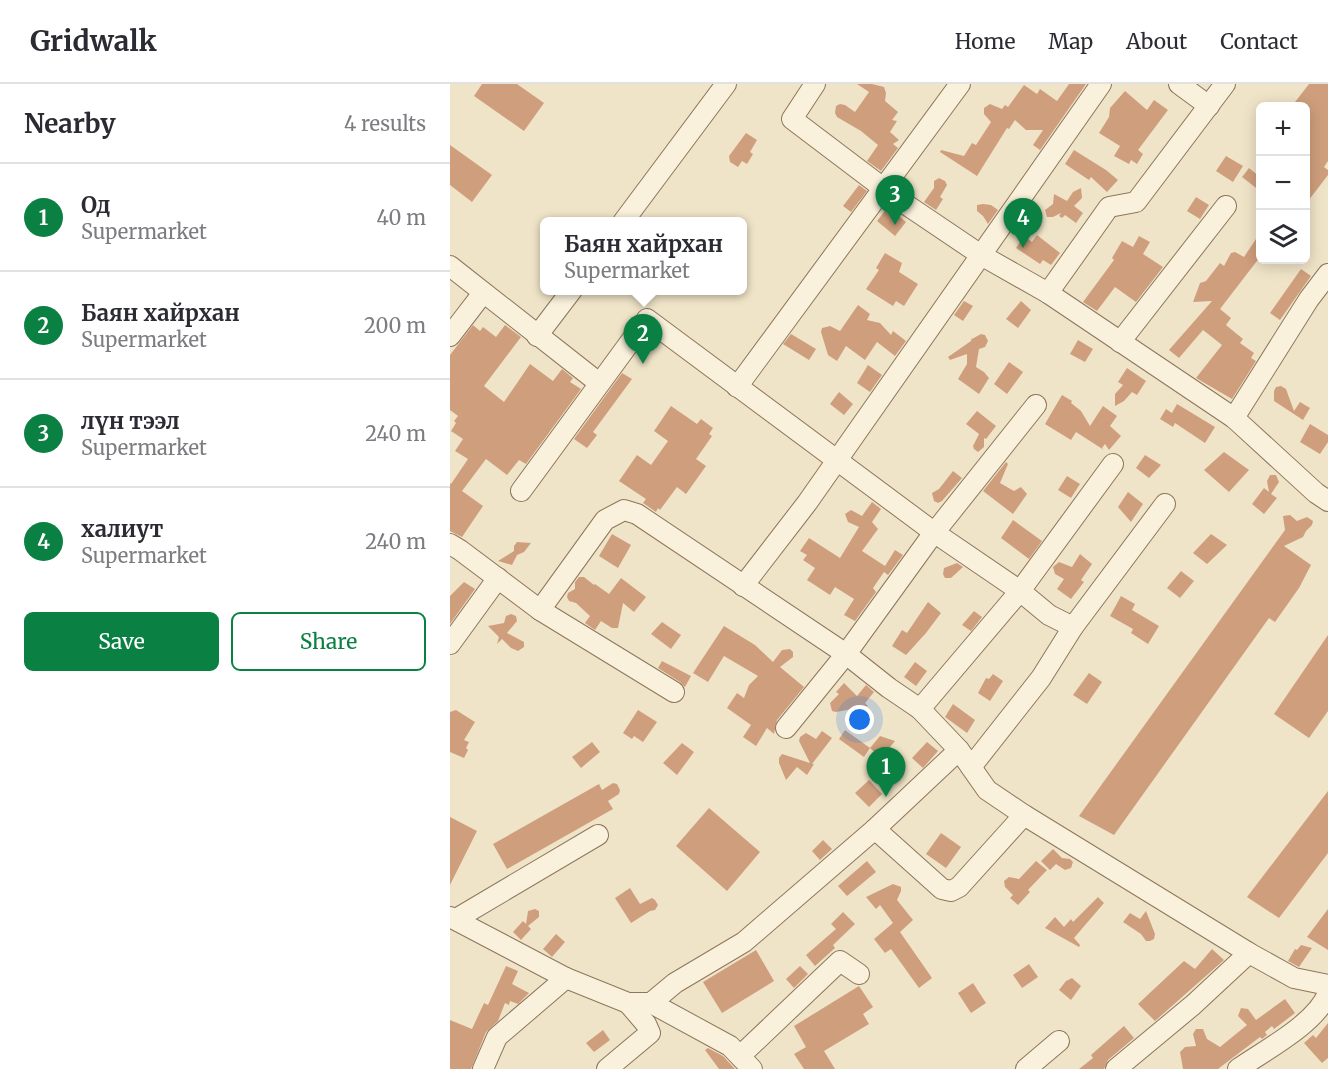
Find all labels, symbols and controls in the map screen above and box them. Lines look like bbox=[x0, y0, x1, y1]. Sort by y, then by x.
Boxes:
text: Gridwalk bbox=[30, 23, 157, 59]
text: Home bbox=[955, 28, 1015, 55]
text: Map bbox=[1048, 28, 1093, 55]
text: About bbox=[1126, 28, 1187, 55]
text: Contact bbox=[1220, 28, 1298, 55]
map controls bbox=[1256, 102, 1310, 264]
button: + bbox=[1256, 102, 1310, 156]
text: Nearby bbox=[24, 107, 116, 140]
text: 4 results bbox=[344, 111, 426, 136]
button: − bbox=[1256, 156, 1310, 210]
pin: 3 bbox=[876, 176, 914, 225]
text: Од bbox=[81, 191, 111, 219]
pin: 4 bbox=[1004, 198, 1042, 248]
text: 1 bbox=[39, 205, 48, 230]
text: 40 m bbox=[376, 205, 426, 230]
button: layers bbox=[1256, 210, 1310, 264]
popup bbox=[540, 217, 747, 295]
text: Supermarket bbox=[81, 219, 207, 244]
text: Баян хайрхан bbox=[564, 230, 723, 258]
text: Supermarket bbox=[564, 258, 690, 283]
text: Баян хайрхан bbox=[81, 299, 240, 327]
text: 2 bbox=[38, 313, 49, 338]
text: 200 m bbox=[364, 313, 426, 338]
pin: 2 bbox=[624, 314, 662, 364]
text: Supermarket bbox=[81, 327, 207, 352]
text: лүн тээл bbox=[81, 407, 180, 435]
text: 3 bbox=[38, 421, 49, 446]
text: 240 m bbox=[365, 421, 426, 446]
text: Supermarket bbox=[81, 435, 207, 460]
text: халиут bbox=[81, 515, 163, 543]
text: 4 bbox=[37, 529, 50, 554]
text: 240 m bbox=[365, 529, 426, 554]
text: Supermarket bbox=[81, 543, 207, 568]
button: Save bbox=[24, 612, 219, 671]
button: Share bbox=[231, 612, 426, 671]
your location bbox=[845, 705, 874, 734]
pin: 1 bbox=[866, 748, 906, 797]

